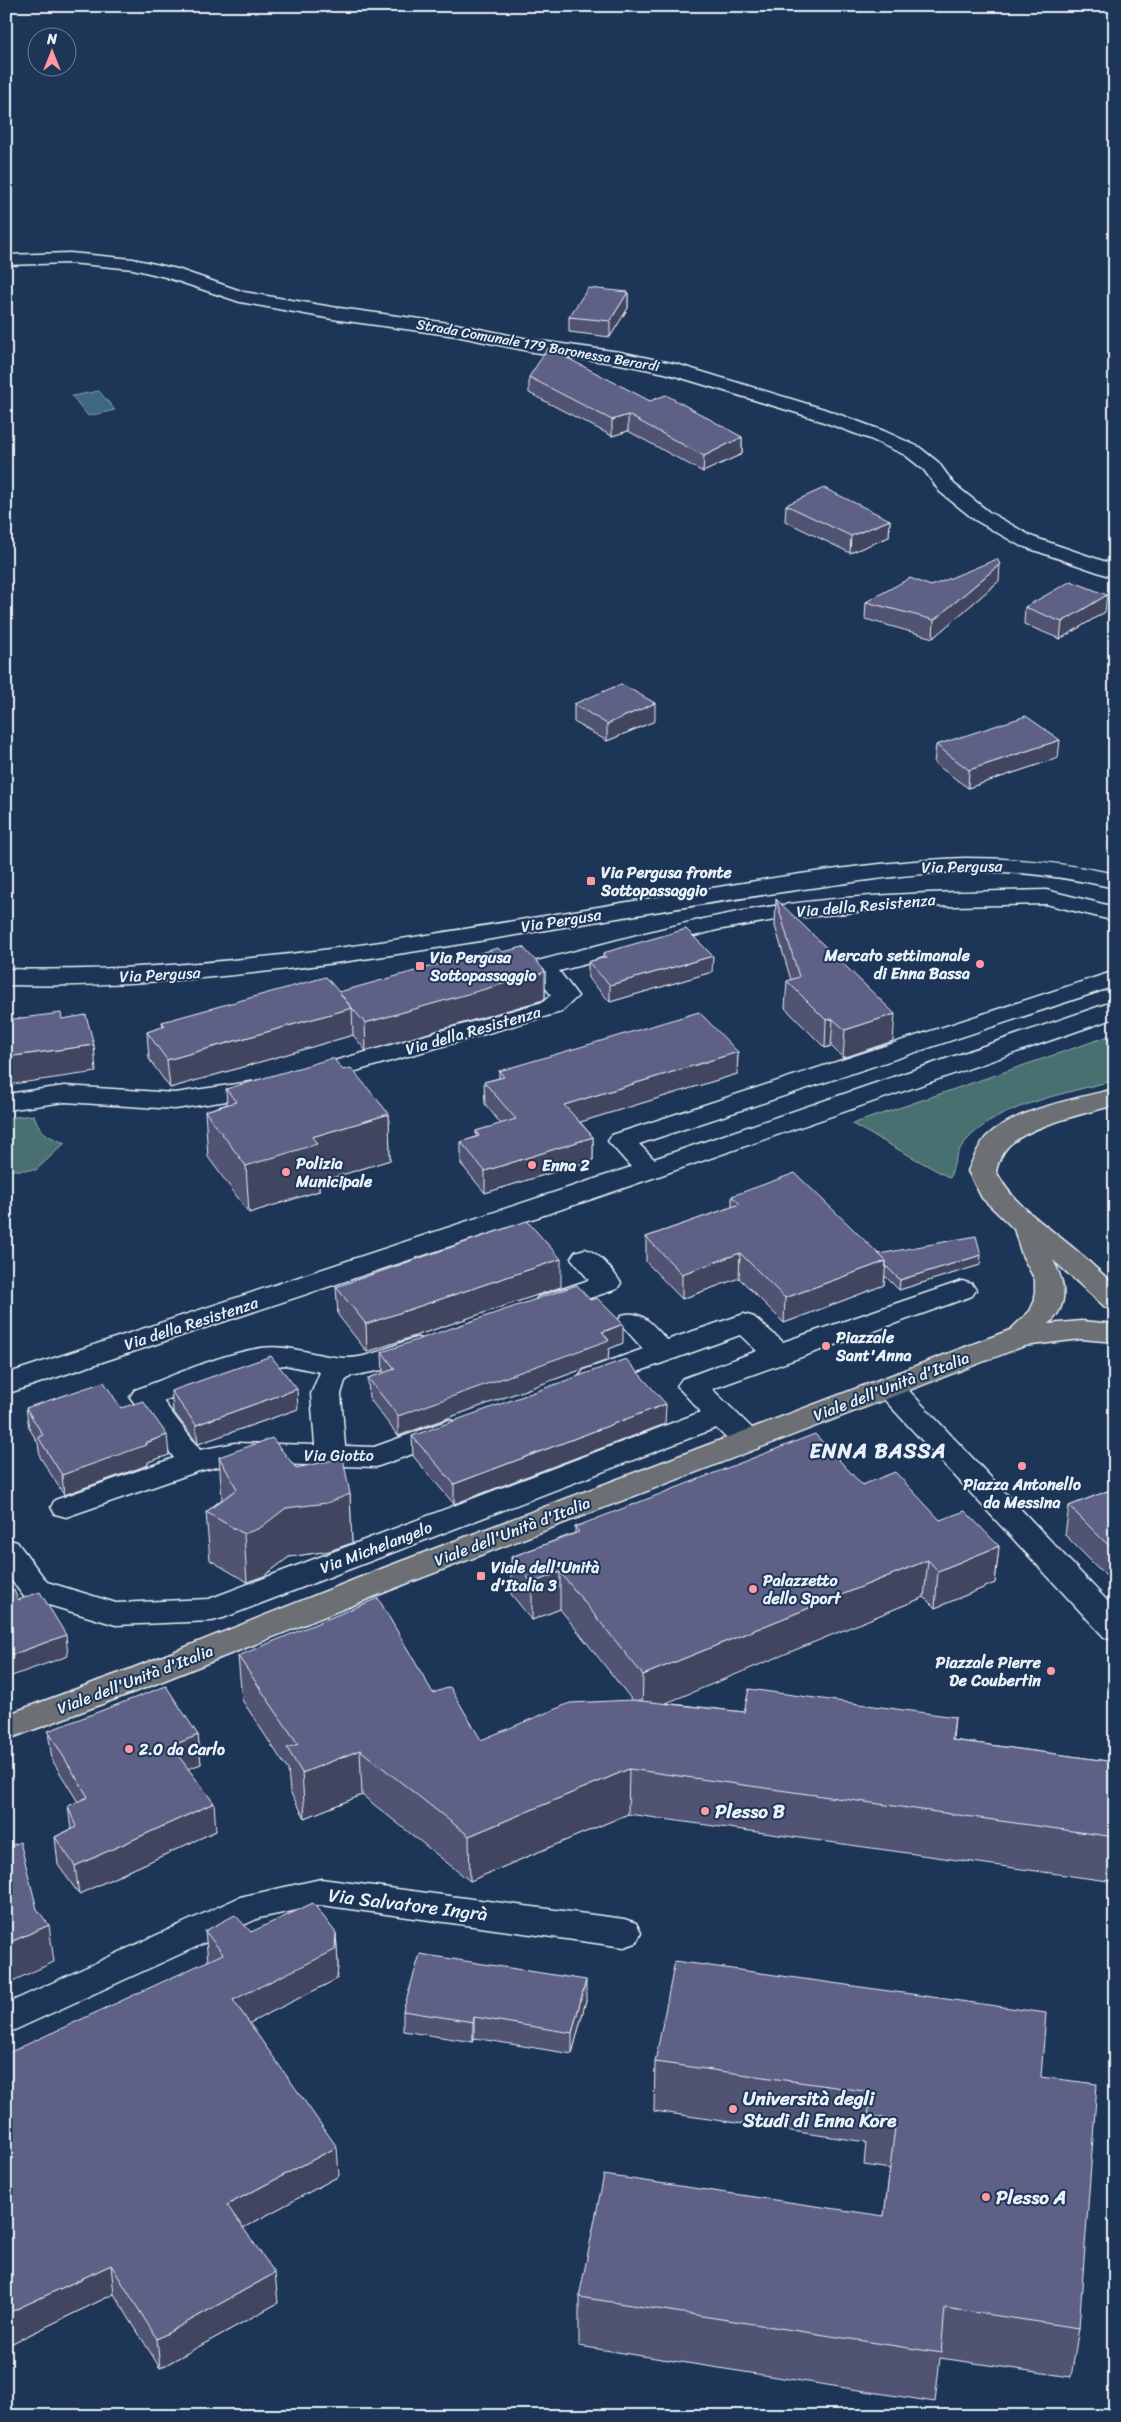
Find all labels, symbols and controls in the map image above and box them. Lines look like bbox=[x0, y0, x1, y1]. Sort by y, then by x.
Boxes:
text: N bbox=[46, 27, 57, 52]
north arrow bbox=[28, 28, 78, 78]
street label: Strada Comunale 179 Baronessa Berardi bbox=[414, 312, 663, 379]
street label: Via Pergusa bbox=[921, 851, 1004, 882]
place label: Via Pergusa fronte Sottopassaggio bbox=[600, 858, 732, 905]
marker: Via Pergusa fronte Sottopassaggio bbox=[585, 875, 597, 887]
street label: Via della Resistenza bbox=[795, 885, 938, 926]
street label: Via Pergusa bbox=[519, 900, 604, 941]
place label: Mercato settimanale di Enna Bassa bbox=[824, 941, 971, 988]
place label: Via Pergusa Sottopassaggio bbox=[429, 943, 537, 990]
street label: Via Pergusa bbox=[119, 958, 202, 991]
marker: Mercato settimanale di Enna Bassa bbox=[974, 958, 986, 970]
marker: Via Pergusa Sottopassaggio bbox=[414, 960, 426, 972]
street label: Via della Resistenza bbox=[402, 997, 545, 1064]
place label: Polizia Municipale bbox=[295, 1149, 373, 1196]
place label: Enna 2 bbox=[542, 1151, 590, 1180]
marker: Enna 2 bbox=[526, 1159, 538, 1171]
marker: Polizia Municipale bbox=[280, 1166, 292, 1178]
street label: Via della Resistenza bbox=[120, 1288, 263, 1359]
place label: Piazzale Sant'Anna bbox=[835, 1323, 912, 1370]
marker: Piazzale Sant'Anna bbox=[820, 1340, 832, 1352]
street label: Viale dell'Unità d'Italia bbox=[809, 1343, 974, 1430]
district label: ENNA BASSA bbox=[809, 1432, 947, 1470]
street label: Via Giotto bbox=[304, 1441, 374, 1470]
marker: Piazza Antonello da Messina bbox=[1016, 1460, 1028, 1472]
place label: Piazza Antonello da Messina bbox=[963, 1470, 1081, 1517]
street label: Viale dell'Unità d'Italia bbox=[430, 1488, 595, 1575]
street label: Via Michelangelo bbox=[316, 1513, 437, 1582]
place label: Viale dell'Unità d'Italia 3 bbox=[491, 1553, 599, 1600]
place label: Palazzetto dello Sport bbox=[763, 1566, 842, 1613]
marker: Viale dell'Unità d'Italia 3 bbox=[475, 1570, 487, 1582]
marker: Palazzetto dello Sport bbox=[747, 1583, 759, 1595]
street label: Viale dell'Unità d'Italia bbox=[53, 1636, 218, 1723]
place label: Piazzale Pierre De Coubertin bbox=[935, 1648, 1042, 1695]
marker: Piazzale Pierre De Coubertin bbox=[1045, 1665, 1057, 1677]
place label: 2.0 da Carlo bbox=[138, 1735, 225, 1764]
marker: 2.0 da Carlo bbox=[123, 1743, 135, 1755]
place label: Plesso B bbox=[715, 1795, 785, 1828]
marker: Plesso B bbox=[699, 1805, 711, 1817]
street label: Via Salvatore Ingrà bbox=[326, 1878, 490, 1931]
place label: Università degli Studi di Enna Kore bbox=[742, 2082, 897, 2137]
marker: Università degli Studi di Enna Kore bbox=[727, 2103, 739, 2115]
place label: Plesso A bbox=[996, 2181, 1066, 2214]
marker: Plesso A bbox=[980, 2191, 992, 2203]

